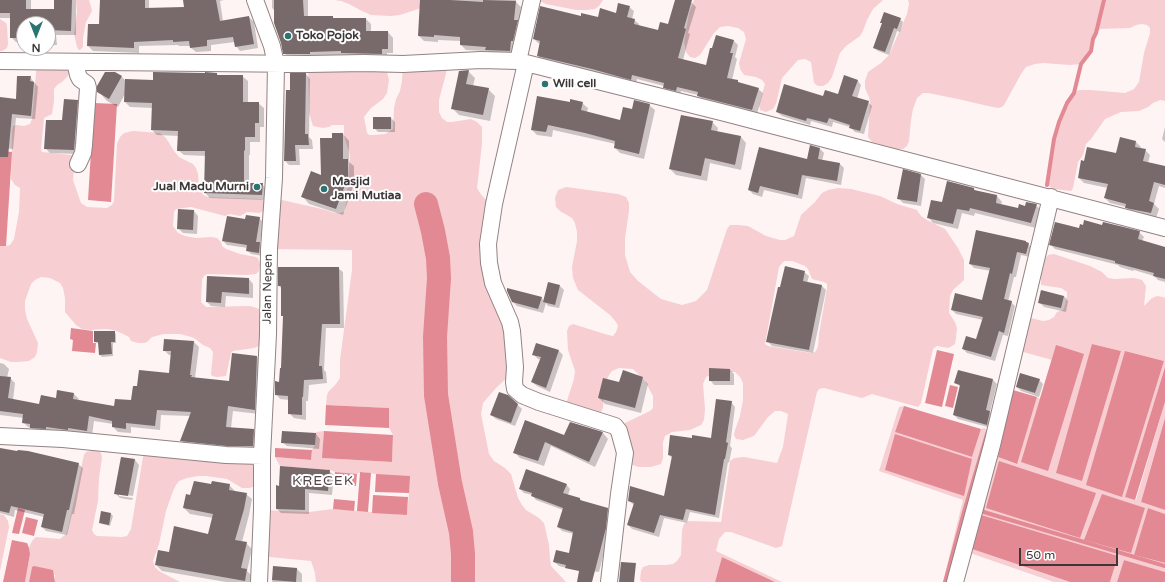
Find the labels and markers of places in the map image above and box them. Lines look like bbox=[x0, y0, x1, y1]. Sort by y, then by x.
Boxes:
place label: Toko Pojok bbox=[296, 29, 359, 43]
marker: Toko Pojok bbox=[283, 31, 293, 41]
place label: Will cell bbox=[553, 77, 596, 91]
marker: Will cell bbox=[540, 79, 550, 89]
place label: Masjid Jami Mutiaa bbox=[332, 175, 401, 203]
place label: Jual Madu Murni bbox=[153, 180, 249, 194]
marker: Jual Madu Murni bbox=[252, 182, 262, 192]
marker: Masjid Jami Mutiaa bbox=[319, 184, 329, 194]

